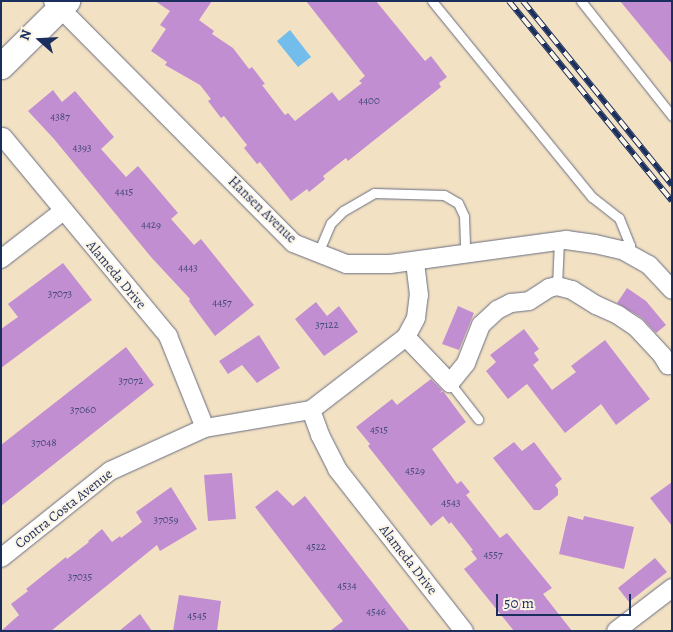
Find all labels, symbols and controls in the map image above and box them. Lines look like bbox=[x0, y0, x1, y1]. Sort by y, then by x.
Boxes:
north arrow bbox=[15, 15, 65, 65]
text: N bbox=[15, 27, 36, 43]
house number: 4400 bbox=[358, 94, 380, 108]
house number: 4387 bbox=[50, 110, 70, 124]
house number: 4393 bbox=[72, 141, 92, 155]
street label: Hansen Avenue bbox=[224, 173, 300, 247]
house number: 4415 bbox=[115, 185, 133, 199]
house number: 4429 bbox=[141, 218, 161, 232]
street label: Alameda Drive bbox=[83, 237, 149, 313]
house number: 4443 bbox=[178, 261, 198, 275]
house number: 37073 bbox=[48, 287, 72, 301]
house number: 4457 bbox=[212, 296, 232, 310]
house number: 37122 bbox=[315, 318, 339, 332]
house number: 37072 bbox=[119, 374, 143, 388]
house number: 37060 bbox=[70, 403, 96, 417]
house number: 4515 bbox=[370, 423, 388, 437]
house number: 37048 bbox=[31, 436, 57, 450]
house number: 4529 bbox=[405, 464, 425, 478]
street label: Contra Costa Avenue bbox=[12, 466, 116, 552]
house number: 4543 bbox=[441, 496, 461, 510]
house number: 37059 bbox=[154, 513, 178, 527]
street label: Alameda Drive bbox=[376, 522, 440, 598]
house number: 4522 bbox=[306, 540, 326, 554]
house number: 4557 bbox=[483, 548, 503, 562]
house number: 37035 bbox=[68, 570, 92, 584]
house number: 4534 bbox=[337, 579, 357, 593]
scale bar bbox=[498, 584, 633, 616]
text: 50 m bbox=[504, 593, 534, 613]
house number: 4546 bbox=[366, 605, 386, 619]
house number: 4545 bbox=[187, 609, 207, 623]

